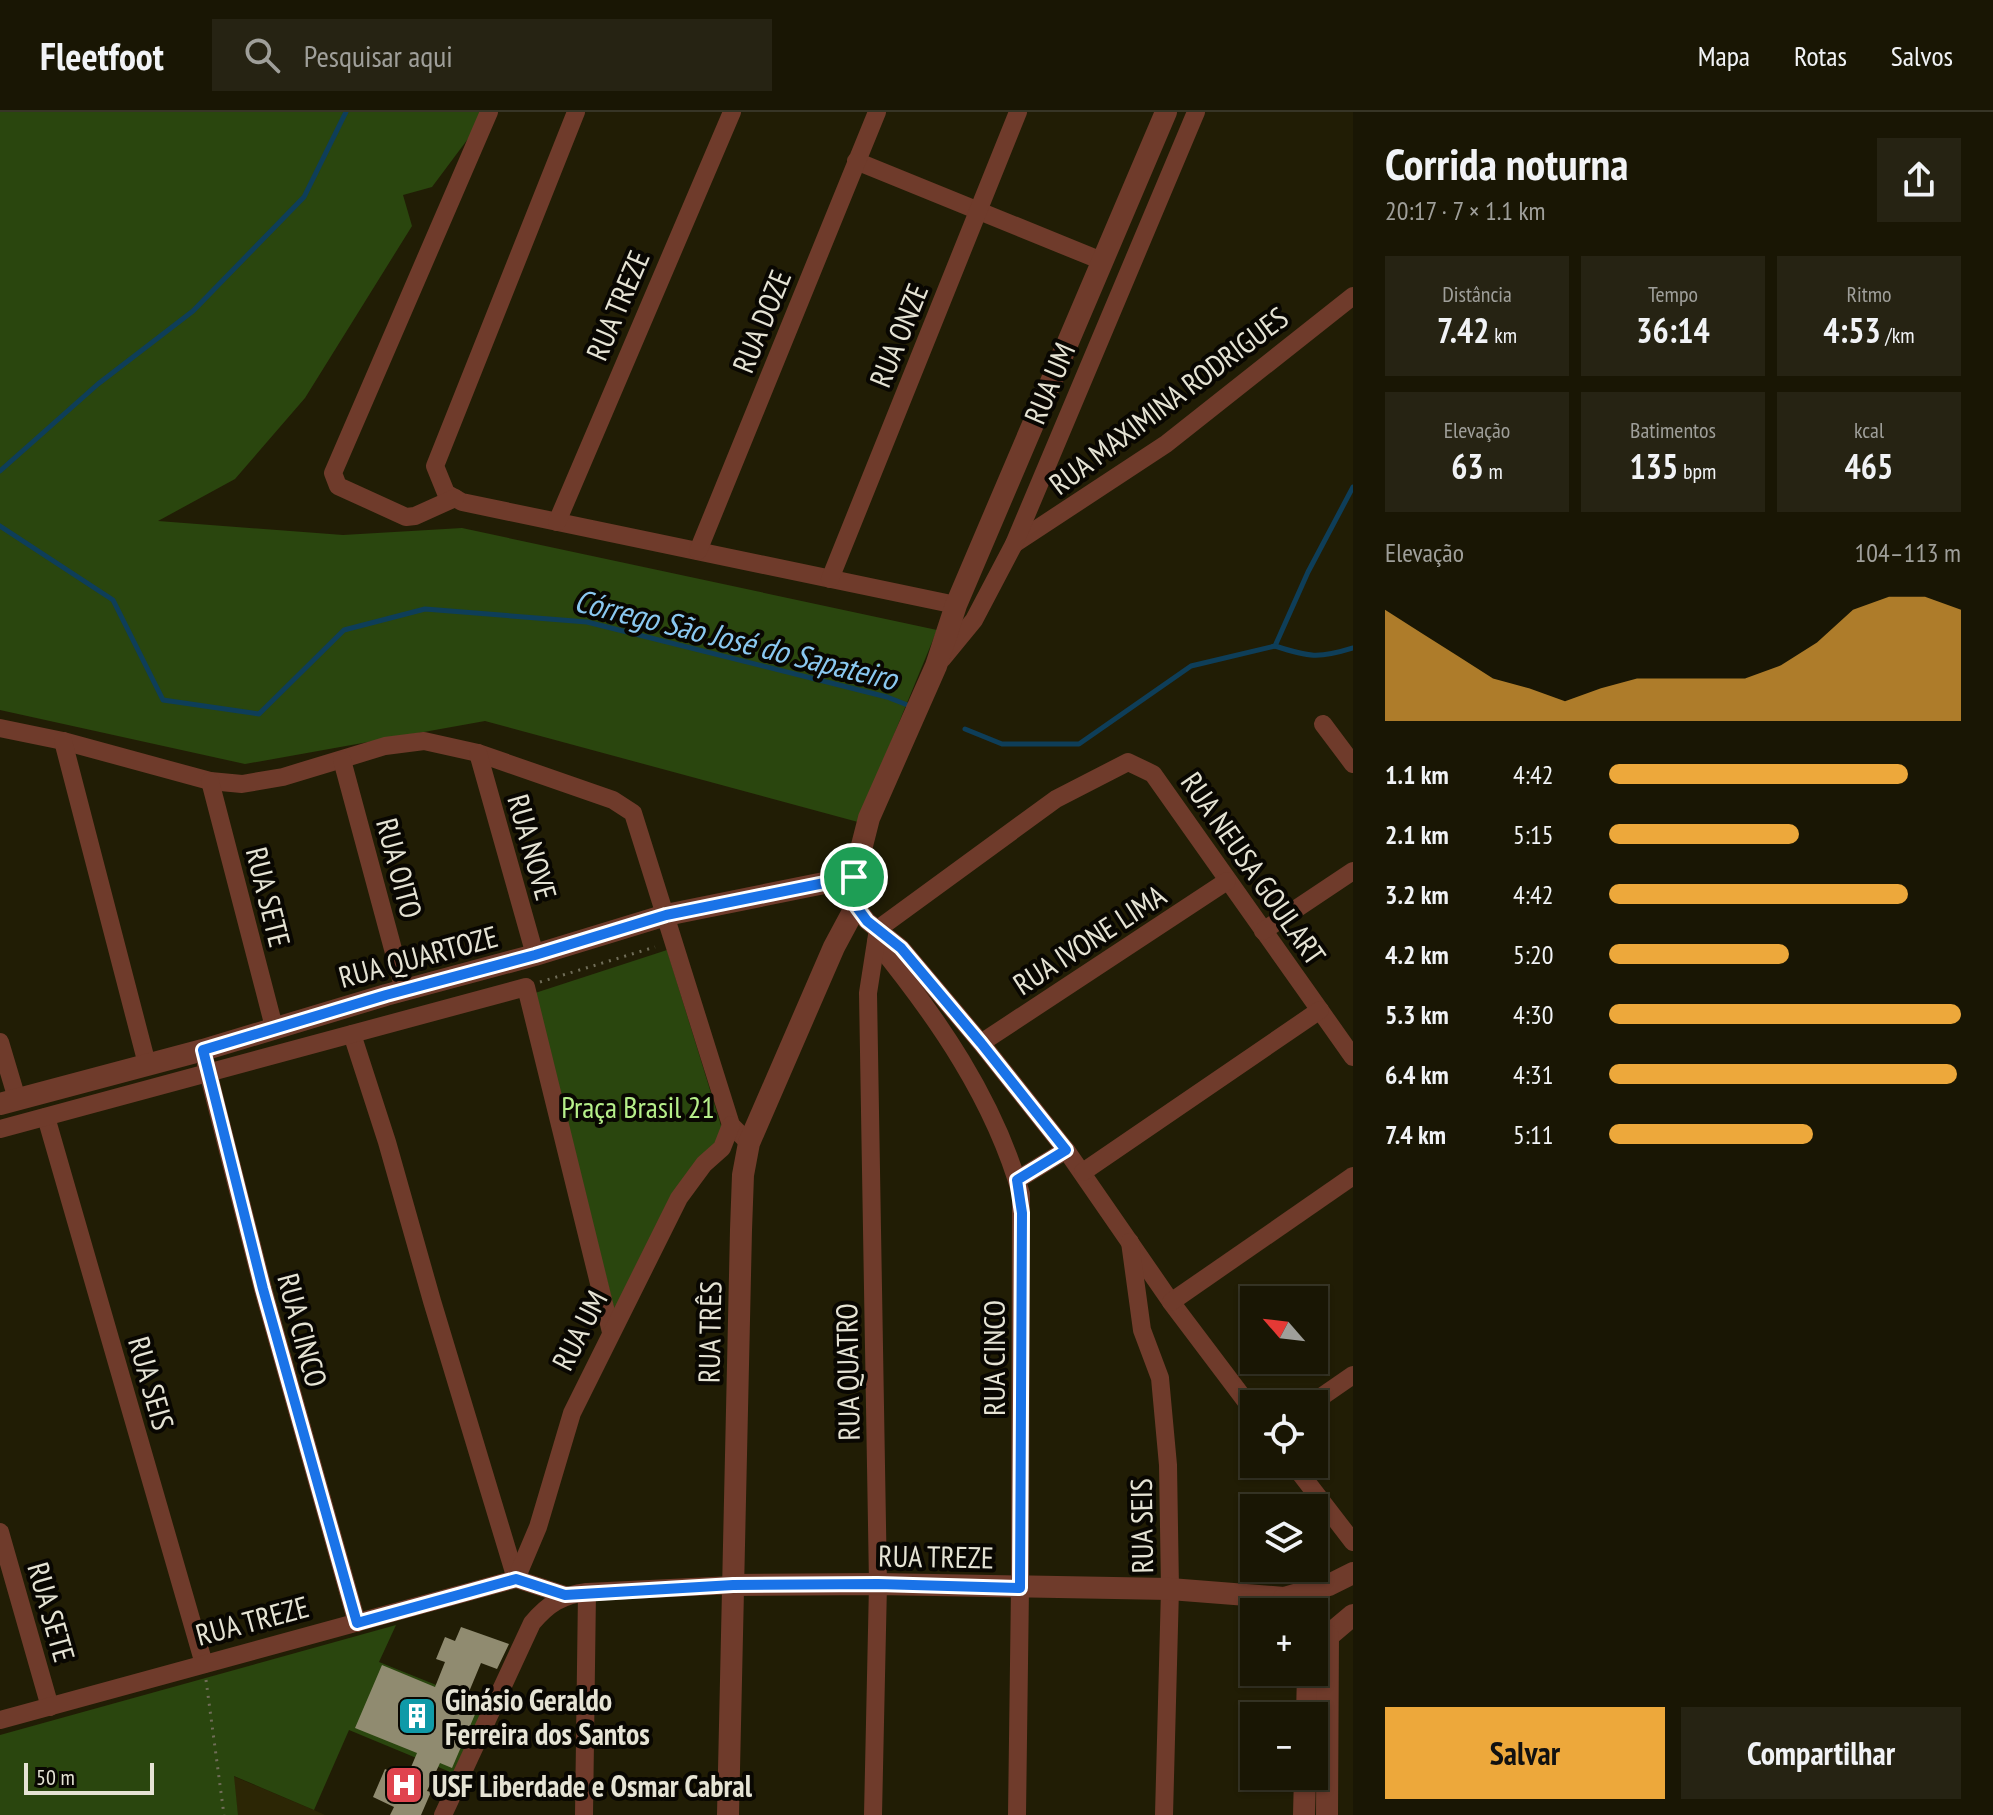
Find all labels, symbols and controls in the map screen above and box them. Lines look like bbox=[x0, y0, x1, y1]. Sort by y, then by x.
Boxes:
search box bbox=[212, 19, 772, 91]
text: Fleetfoot bbox=[40, 31, 164, 80]
icon: search bbox=[240, 33, 284, 77]
text: Pesquisar aqui bbox=[304, 36, 453, 75]
text: Mapa bbox=[1698, 37, 1750, 74]
text: Rotas bbox=[1794, 37, 1847, 74]
text: Salvos bbox=[1891, 37, 1953, 74]
text: Corrida noturna bbox=[1385, 135, 1628, 192]
button: share bbox=[1877, 138, 1961, 222]
text: 20:17 · 7 × 1.1 km bbox=[1385, 194, 1546, 227]
street label: RUA TREZE bbox=[576, 244, 658, 366]
street label: RUA DOZE bbox=[723, 264, 799, 378]
street label: RUA ONZE bbox=[860, 278, 936, 392]
text: Distância bbox=[1442, 280, 1512, 308]
text: Tempo bbox=[1648, 280, 1698, 308]
text: Ritmo bbox=[1846, 280, 1892, 308]
street label: RUA MAXIMINA RODRIGUES bbox=[1041, 297, 1295, 503]
text: 7.42 bbox=[1437, 308, 1490, 352]
text: 36:14 bbox=[1636, 308, 1710, 352]
text: 4:53 bbox=[1823, 308, 1881, 352]
text: km bbox=[1490, 321, 1517, 349]
text: /km bbox=[1881, 321, 1915, 349]
street label: RUA UM bbox=[1015, 337, 1083, 429]
text: Elevação bbox=[1444, 416, 1510, 444]
text: Batimentos bbox=[1630, 416, 1716, 444]
text: kcal bbox=[1854, 416, 1884, 444]
text: 63 bbox=[1451, 444, 1484, 488]
text: 135 bbox=[1630, 444, 1678, 488]
text: 465 bbox=[1845, 444, 1893, 488]
text: m bbox=[1484, 457, 1503, 485]
text: bpm bbox=[1678, 457, 1716, 485]
text: Elevação bbox=[1385, 536, 1464, 569]
text: 104–113 m bbox=[1855, 536, 1961, 569]
water label: Córrego São José do Sapateiro bbox=[570, 579, 904, 700]
text: 1.1 km bbox=[1385, 758, 1449, 791]
text: 4:42 bbox=[1513, 758, 1553, 791]
street label: RUA NEUSA GOULART bbox=[1173, 764, 1335, 972]
street label: RUA NOVE bbox=[499, 790, 567, 904]
street label: RUA OITO bbox=[368, 814, 432, 922]
text: 2.1 km bbox=[1385, 818, 1449, 851]
text: 5:15 bbox=[1513, 818, 1553, 851]
street label: RUA SETE bbox=[238, 843, 300, 951]
pin bbox=[820, 843, 888, 911]
icon: arrive bbox=[832, 855, 876, 899]
street label: RUA IVONE LIMA bbox=[1005, 875, 1173, 1003]
text: 3.2 km bbox=[1385, 878, 1449, 911]
text: 4:42 bbox=[1513, 878, 1553, 911]
street label: RUA QUARTOZE bbox=[334, 916, 502, 996]
text: 4.2 km bbox=[1385, 938, 1449, 971]
text: 5:20 bbox=[1513, 938, 1553, 971]
text: 5.3 km bbox=[1385, 998, 1449, 1031]
text: 4:30 bbox=[1513, 998, 1553, 1031]
text: 6.4 km bbox=[1385, 1058, 1449, 1091]
text: 4:31 bbox=[1513, 1058, 1553, 1091]
park label: Praça Brasil 21 bbox=[561, 1087, 715, 1126]
text: 7.4 km bbox=[1385, 1118, 1446, 1151]
text: 5:11 bbox=[1513, 1118, 1553, 1151]
street label: RUA CINCO bbox=[269, 1269, 337, 1391]
street label: RUA TRÊS bbox=[689, 1280, 729, 1384]
street label: RUA UM bbox=[542, 1284, 616, 1376]
north arrow bbox=[1240, 1286, 1328, 1374]
map controls bbox=[1240, 1286, 1328, 1790]
street label: RUA CINCO bbox=[974, 1300, 1013, 1416]
street label: RUA QUATRO bbox=[826, 1303, 868, 1441]
street label: RUA SEIS bbox=[120, 1332, 184, 1434]
button: locate bbox=[1240, 1390, 1328, 1478]
street label: RUA SEIS bbox=[1121, 1478, 1161, 1574]
button: layers bbox=[1240, 1494, 1328, 1582]
street label: RUA TREZE bbox=[878, 1535, 994, 1577]
street label: RUA SETE bbox=[19, 1558, 85, 1666]
street label: RUA TREZE bbox=[191, 1586, 313, 1654]
button: + bbox=[1240, 1598, 1328, 1686]
place label: Ginásio Geraldo Ferreira dos Santos bbox=[445, 1680, 650, 1753]
building icon: Ginásio Geraldo Ferreira dos Santos bbox=[396, 1695, 438, 1737]
button: − bbox=[1240, 1702, 1328, 1790]
button: Salvar bbox=[1385, 1707, 1665, 1799]
button: Compartilhar bbox=[1681, 1707, 1961, 1799]
scale bar bbox=[24, 1759, 154, 1795]
text: 50 m bbox=[36, 1763, 75, 1791]
hospital icon: USF Liberdade e Osmar Cabral bbox=[383, 1764, 425, 1806]
place label: USF Liberdade e Osmar Cabral bbox=[432, 1766, 753, 1805]

